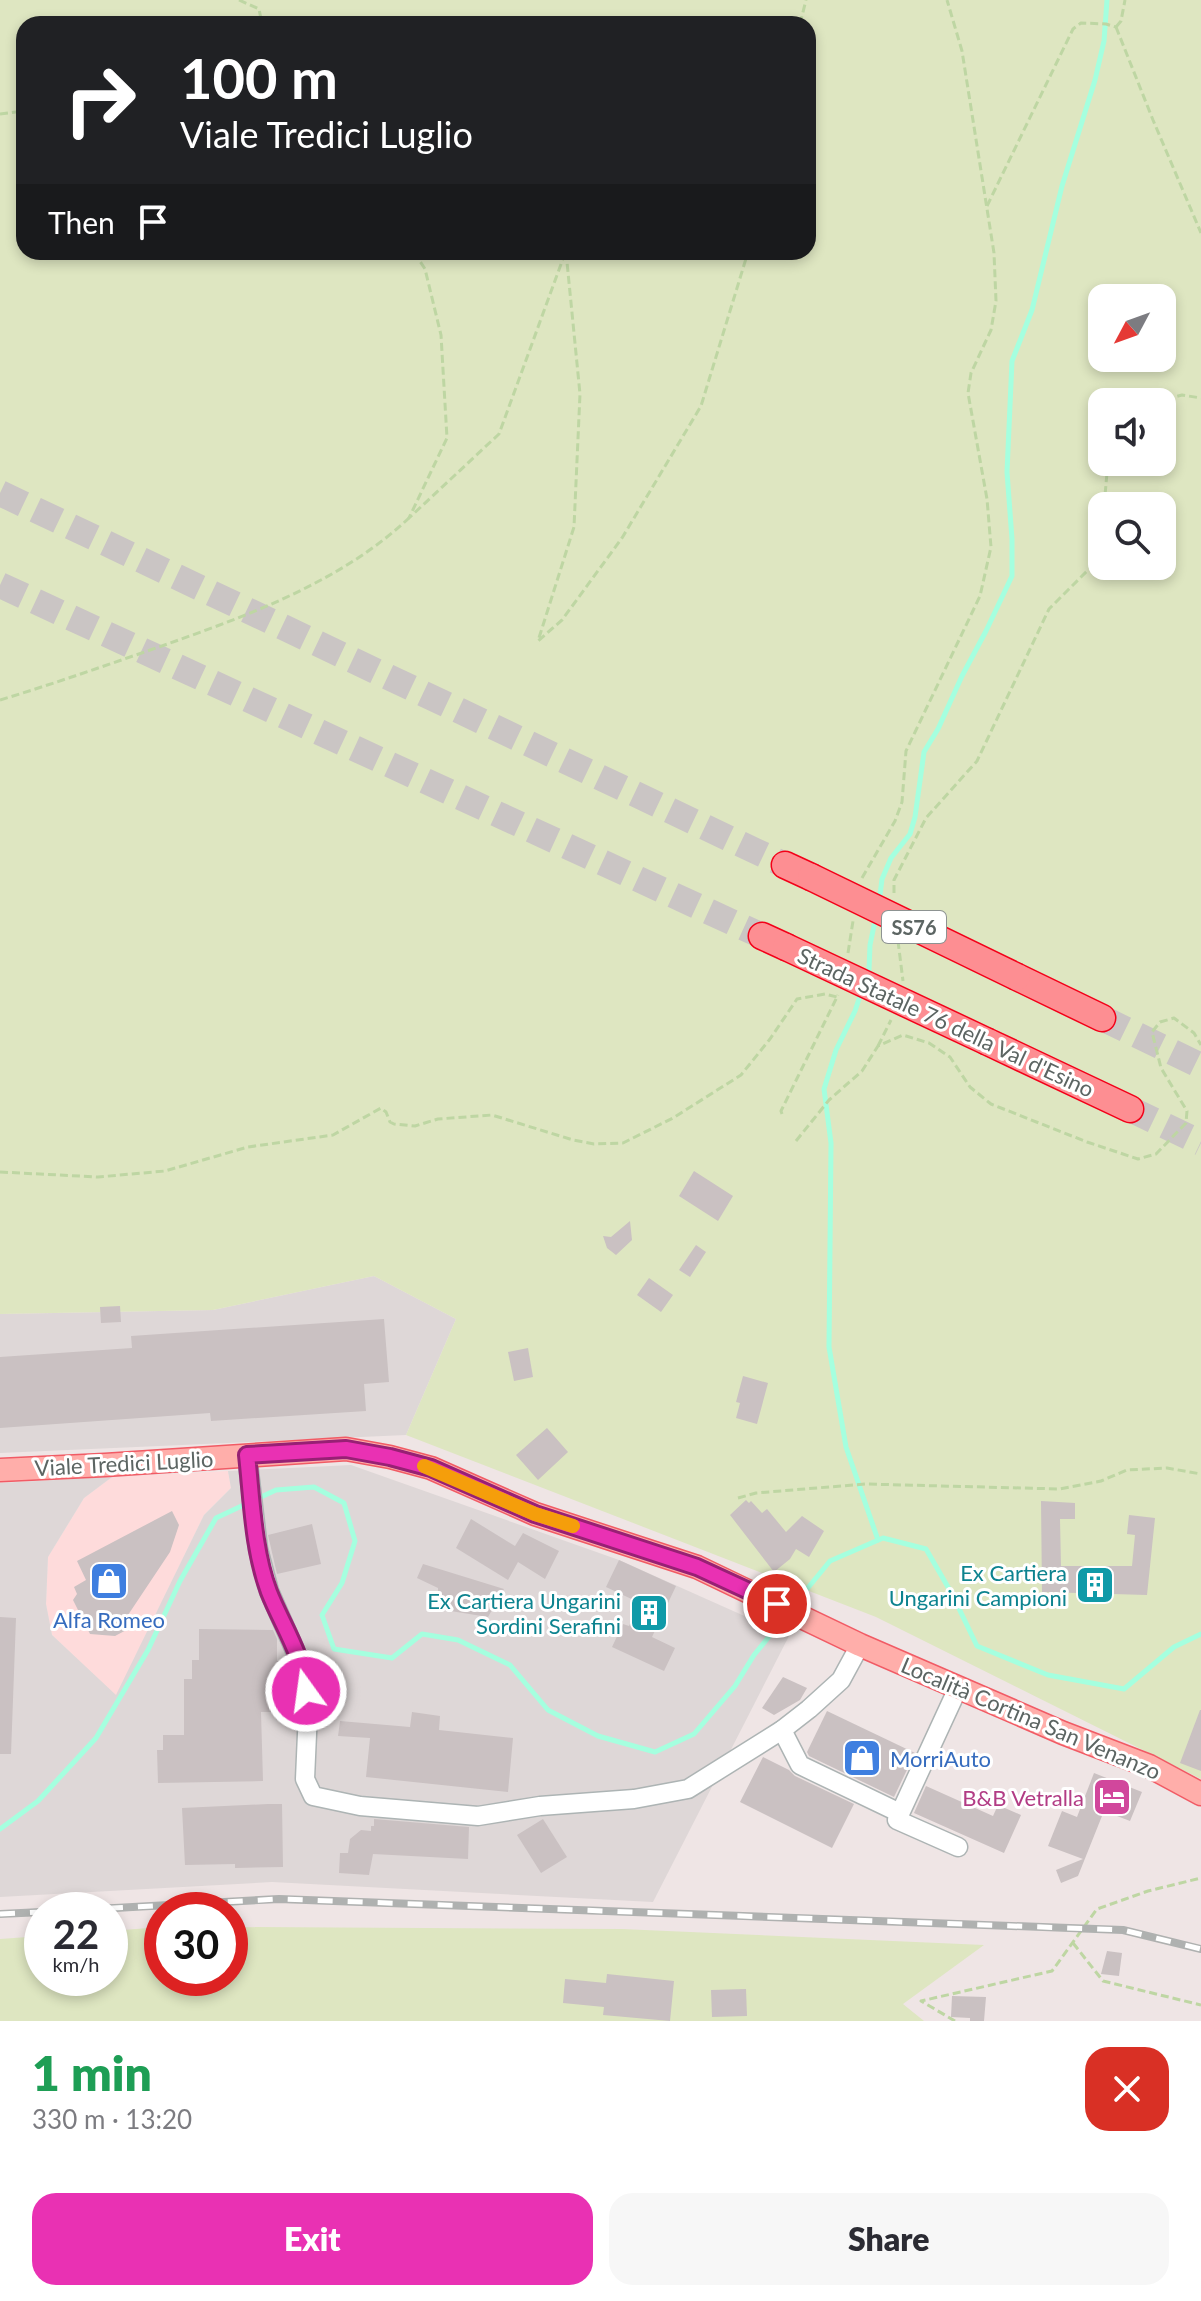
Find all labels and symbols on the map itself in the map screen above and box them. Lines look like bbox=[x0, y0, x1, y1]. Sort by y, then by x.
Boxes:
north arrow bbox=[1088, 284, 1176, 372]
road number: SS76 bbox=[882, 911, 946, 943]
street label: Strada Statale 76 della Val d'Esino bbox=[794, 941, 1098, 1103]
street label: Viale Tredici Luglio bbox=[34, 1445, 214, 1481]
place label: Ex Cartiera Ungarini Campioni bbox=[889, 1559, 1067, 1611]
shop icon: Alfa Romeo bbox=[88, 1560, 130, 1602]
building icon: Ex Cartiera Ungarini Campioni bbox=[1074, 1564, 1116, 1606]
pin bbox=[743, 1570, 811, 1638]
place label: Ex Cartiera Ungarini Sordini Serafini bbox=[427, 1587, 621, 1639]
building icon: Ex Cartiera Ungarini Sordini Serafini bbox=[628, 1592, 670, 1634]
place label: Alfa Romeo bbox=[53, 1606, 165, 1633]
position arrow bbox=[264, 1649, 348, 1733]
street label: Località Cortina San Venanzo bbox=[897, 1651, 1165, 1785]
shop icon: MorriAuto bbox=[841, 1737, 883, 1779]
place label: MorriAuto bbox=[890, 1745, 991, 1772]
hotel icon: B&B Vetralla bbox=[1091, 1776, 1133, 1818]
place label: B&B Vetralla bbox=[962, 1784, 1084, 1811]
speed limit sign: 30 bbox=[144, 1892, 248, 1996]

